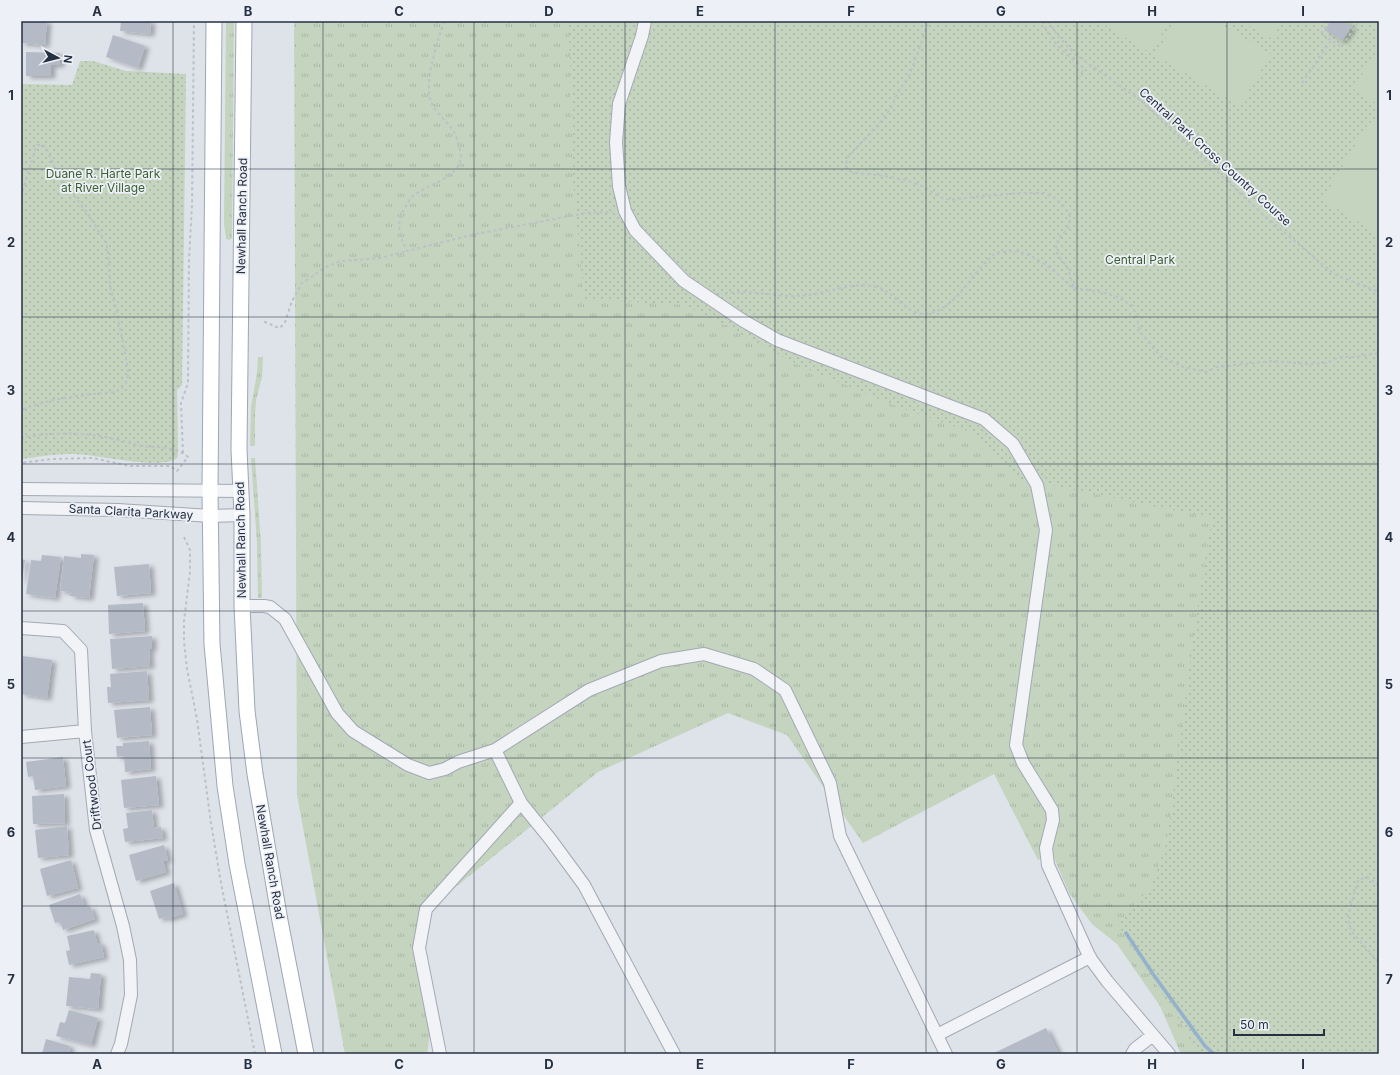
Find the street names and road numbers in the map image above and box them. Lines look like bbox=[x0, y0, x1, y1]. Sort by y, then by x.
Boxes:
street label: Central Park Cross Country Course bbox=[1136, 84, 1294, 229]
street label: Newhall Ranch Road bbox=[233, 158, 250, 274]
street label: Newhall Ranch Road bbox=[232, 482, 249, 598]
street label: Santa Clarita Parkway bbox=[68, 501, 194, 522]
street label: Driftwood Court bbox=[79, 739, 104, 831]
street label: Newhall Ranch Road bbox=[253, 803, 288, 921]

